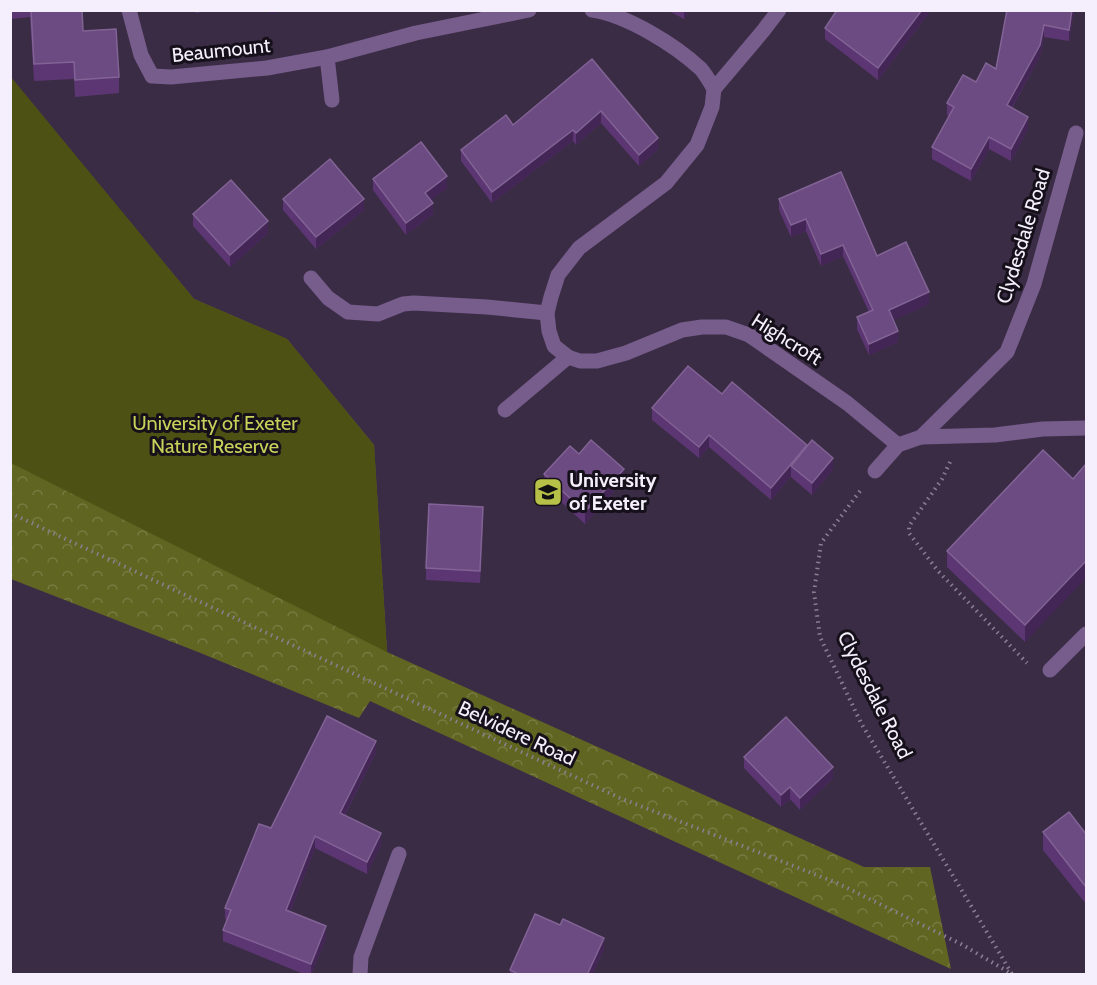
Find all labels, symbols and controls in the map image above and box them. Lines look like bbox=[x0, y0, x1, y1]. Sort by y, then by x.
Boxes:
street label: Beaumount bbox=[170, 33, 272, 67]
street label: Clydesdale Road bbox=[991, 166, 1055, 306]
street label: Highcroft bbox=[747, 308, 827, 370]
park label: University of Exeter Nature Reserve bbox=[132, 411, 298, 458]
place label: University of Exeter bbox=[569, 468, 657, 515]
school or university icon: University of Exeter bbox=[532, 476, 564, 508]
street label: Clydesdale Road bbox=[833, 627, 917, 763]
street label: Belvidere Road bbox=[455, 695, 579, 771]

